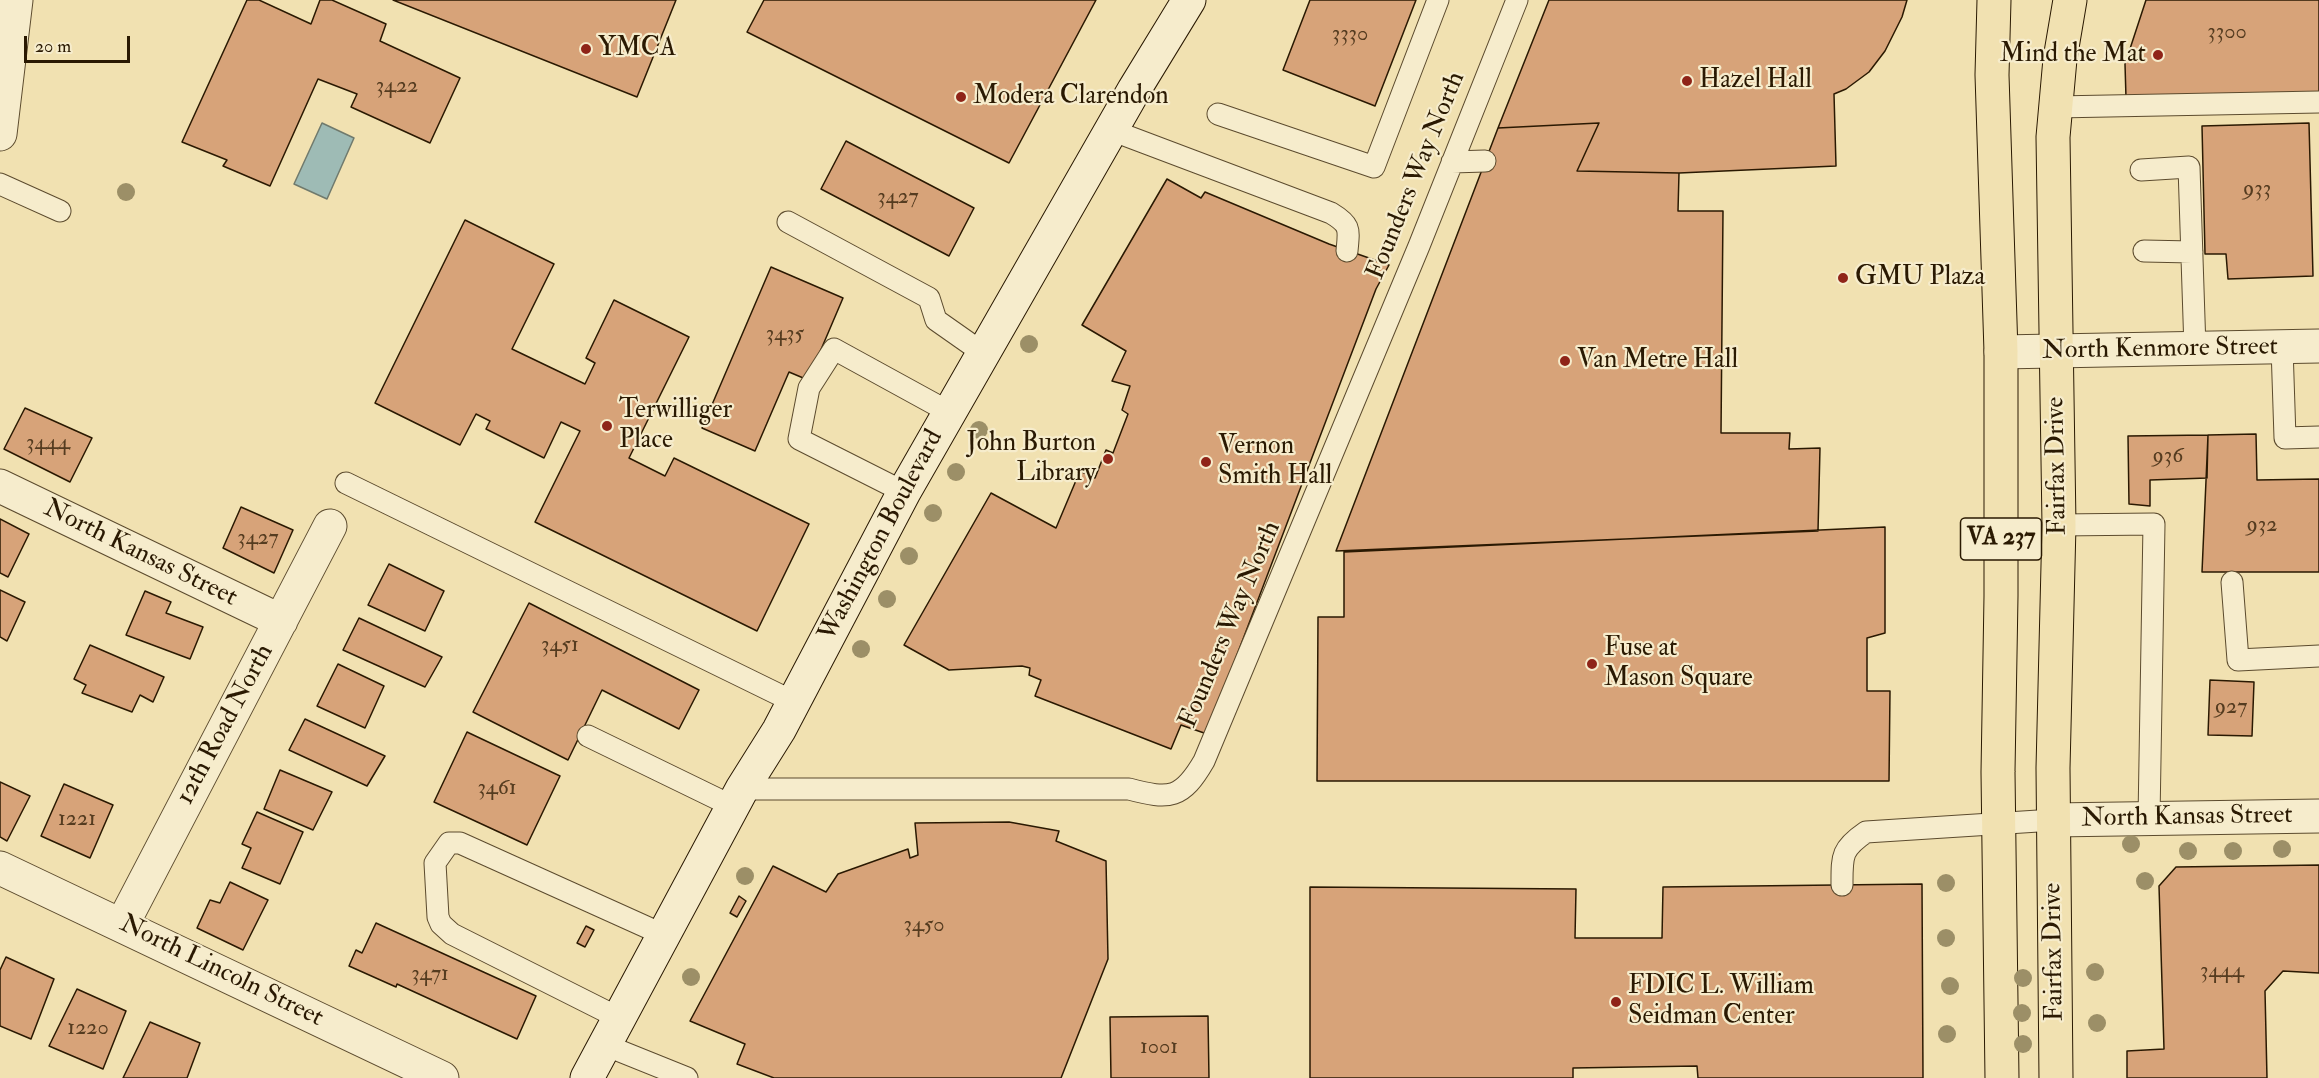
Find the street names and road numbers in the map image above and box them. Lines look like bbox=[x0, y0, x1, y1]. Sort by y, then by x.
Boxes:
street label: Founders Way North bbox=[1361, 68, 1473, 284]
street label: North Kenmore Street bbox=[2042, 332, 2278, 368]
street label: Fairfax Drive bbox=[2041, 396, 2075, 536]
street label: Washington Boulevard bbox=[813, 425, 951, 647]
street label: North Kansas Street bbox=[38, 494, 242, 614]
street label: Founders Way North bbox=[1173, 517, 1289, 733]
road number: VA 237 bbox=[1960, 518, 2042, 560]
street label: 12th Road North bbox=[171, 640, 281, 810]
street label: North Kansas Street bbox=[2081, 801, 2293, 835]
street label: Fairfax Drive bbox=[2038, 882, 2072, 1022]
street label: North Lincoln Street bbox=[114, 909, 328, 1035]

